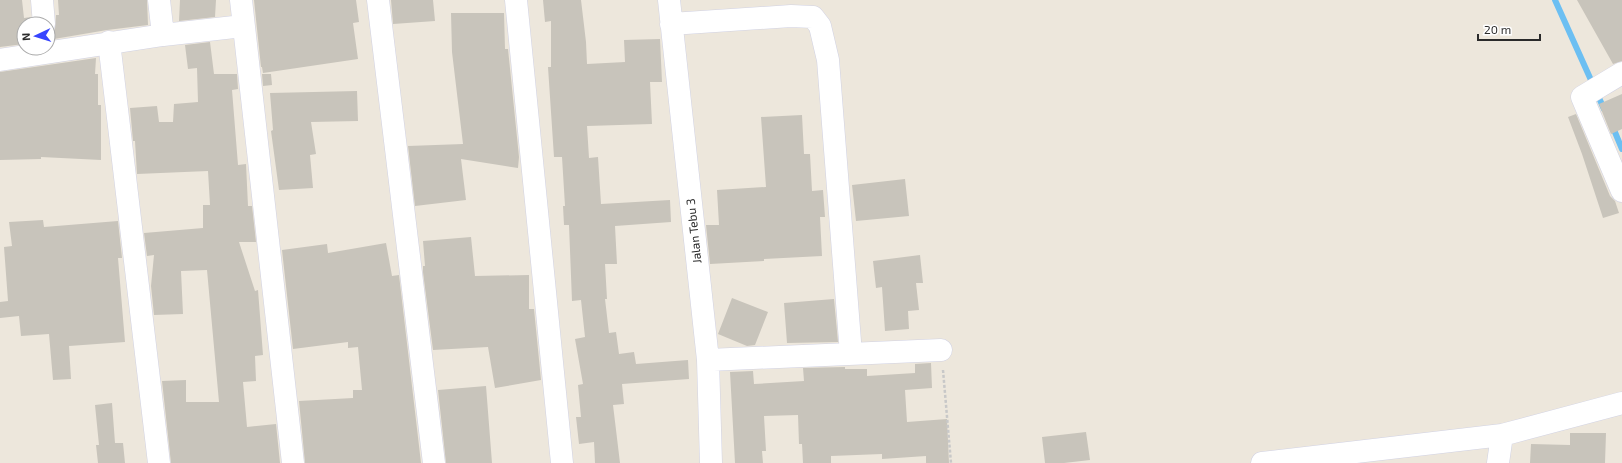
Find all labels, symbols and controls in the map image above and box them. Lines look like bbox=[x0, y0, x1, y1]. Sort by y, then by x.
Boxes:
north arrow bbox=[16, 16, 56, 56]
scale bar bbox=[1478, 16, 1540, 42]
text: 20 m bbox=[1484, 22, 1511, 36]
text: N bbox=[19, 32, 32, 41]
street label: Jalan Tebu 3 bbox=[683, 198, 703, 264]

